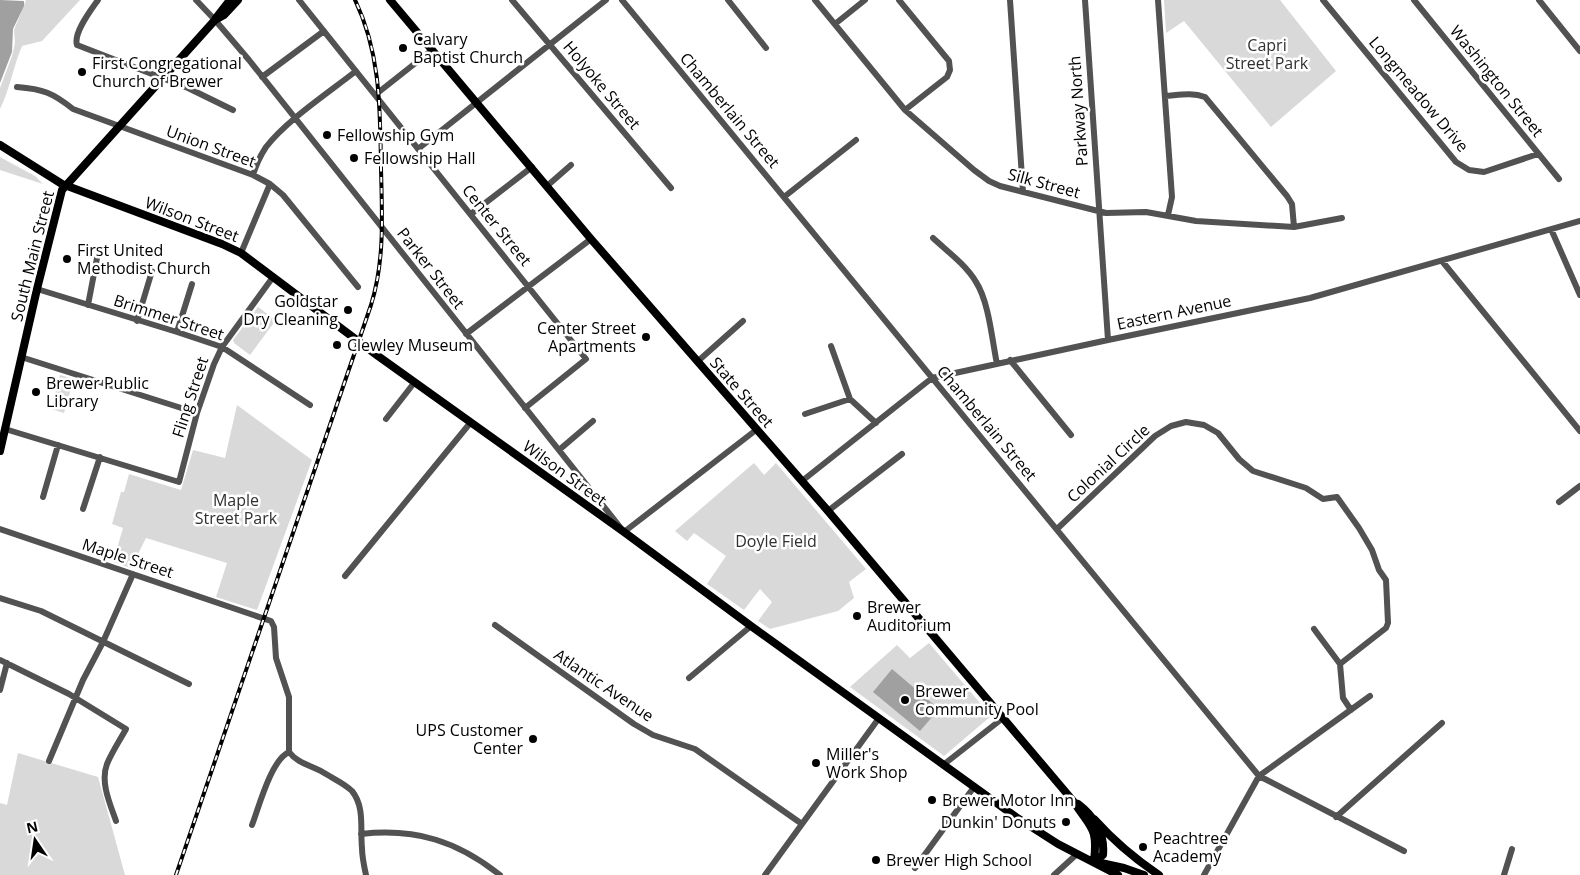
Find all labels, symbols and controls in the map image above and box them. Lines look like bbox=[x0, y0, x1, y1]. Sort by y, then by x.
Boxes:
street label: Washington Street bbox=[1445, 21, 1549, 142]
place label: Calvary Baptist Church bbox=[413, 28, 523, 68]
street label: Longmeadow Drive bbox=[1364, 32, 1474, 156]
park label: Capri Street Park bbox=[1226, 34, 1309, 74]
street label: Holyoke Street bbox=[558, 36, 646, 134]
marker: Calvary Baptist Church bbox=[397, 42, 409, 54]
street label: Chamberlain Street bbox=[675, 48, 785, 173]
place label: First Congregational Church of Brewer bbox=[92, 52, 242, 92]
street label: Parkway North bbox=[1063, 55, 1093, 167]
marker: First Congregational Church of Brewer bbox=[76, 66, 88, 78]
street label: Union Street bbox=[163, 120, 259, 172]
place label: Fellowship Gym bbox=[337, 124, 454, 146]
marker: Fellowship Gym bbox=[321, 129, 333, 141]
place label: Fellowship Hall bbox=[364, 147, 476, 169]
marker: Fellowship Hall bbox=[348, 152, 360, 164]
street label: Silk Street bbox=[1005, 163, 1083, 203]
street label: Center Street bbox=[457, 180, 537, 271]
street label: South Main Street bbox=[5, 188, 59, 324]
street label: Wilson Street bbox=[142, 191, 242, 247]
street label: Parker Street bbox=[392, 223, 470, 314]
place label: First United Methodist Church bbox=[77, 239, 211, 279]
marker: First United Methodist Church bbox=[61, 253, 73, 265]
street label: Brimmer Street bbox=[111, 289, 227, 345]
street label: Eastern Avenue bbox=[1115, 289, 1233, 335]
place label: Goldstar Dry Cleaning bbox=[243, 290, 338, 330]
marker: Goldstar Dry Cleaning bbox=[342, 304, 354, 316]
place label: Center Street Apartments bbox=[537, 317, 636, 357]
marker: Center Street Apartments bbox=[640, 331, 652, 343]
place label: Clewley Museum bbox=[347, 334, 473, 356]
marker: Clewley Museum bbox=[331, 339, 343, 351]
street label: State Street bbox=[705, 352, 779, 432]
street label: Fling Street bbox=[167, 354, 213, 440]
street label: Chamberlain Street bbox=[932, 361, 1042, 486]
place label: Brewer Public Library bbox=[46, 372, 149, 412]
marker: Brewer Public Library bbox=[30, 386, 42, 398]
street label: Colonial Circle bbox=[1062, 419, 1154, 507]
street label: Wilson Street bbox=[519, 435, 612, 511]
park label: Maple Street Park bbox=[195, 489, 278, 529]
park label: Doyle Field bbox=[735, 530, 817, 552]
street label: Maple Street bbox=[79, 533, 177, 583]
place label: Brewer Auditorium bbox=[867, 596, 951, 636]
marker: Brewer Auditorium bbox=[851, 610, 863, 622]
street label: Atlantic Avenue bbox=[550, 643, 658, 727]
place label: Brewer Community Pool bbox=[915, 680, 1039, 720]
marker: Brewer Community Pool bbox=[899, 694, 911, 706]
place label: UPS Customer Center bbox=[416, 719, 523, 759]
marker: UPS Customer Center bbox=[527, 733, 539, 745]
place label: Miller's Work Shop bbox=[826, 743, 908, 783]
marker: Miller's Work Shop bbox=[810, 757, 822, 769]
place label: Brewer Motor Inn bbox=[942, 789, 1074, 811]
marker: Brewer Motor Inn bbox=[926, 794, 938, 806]
place label: Dunkin' Donuts bbox=[941, 811, 1056, 833]
north arrow bbox=[10, 815, 60, 865]
text: N bbox=[24, 816, 40, 837]
marker: Dunkin' Donuts bbox=[1060, 816, 1072, 828]
place label: Peachtree Academy bbox=[1153, 827, 1228, 867]
marker: Peachtree Academy bbox=[1137, 841, 1149, 853]
place label: Brewer High School bbox=[886, 849, 1032, 871]
marker: Brewer High School bbox=[870, 854, 882, 866]

